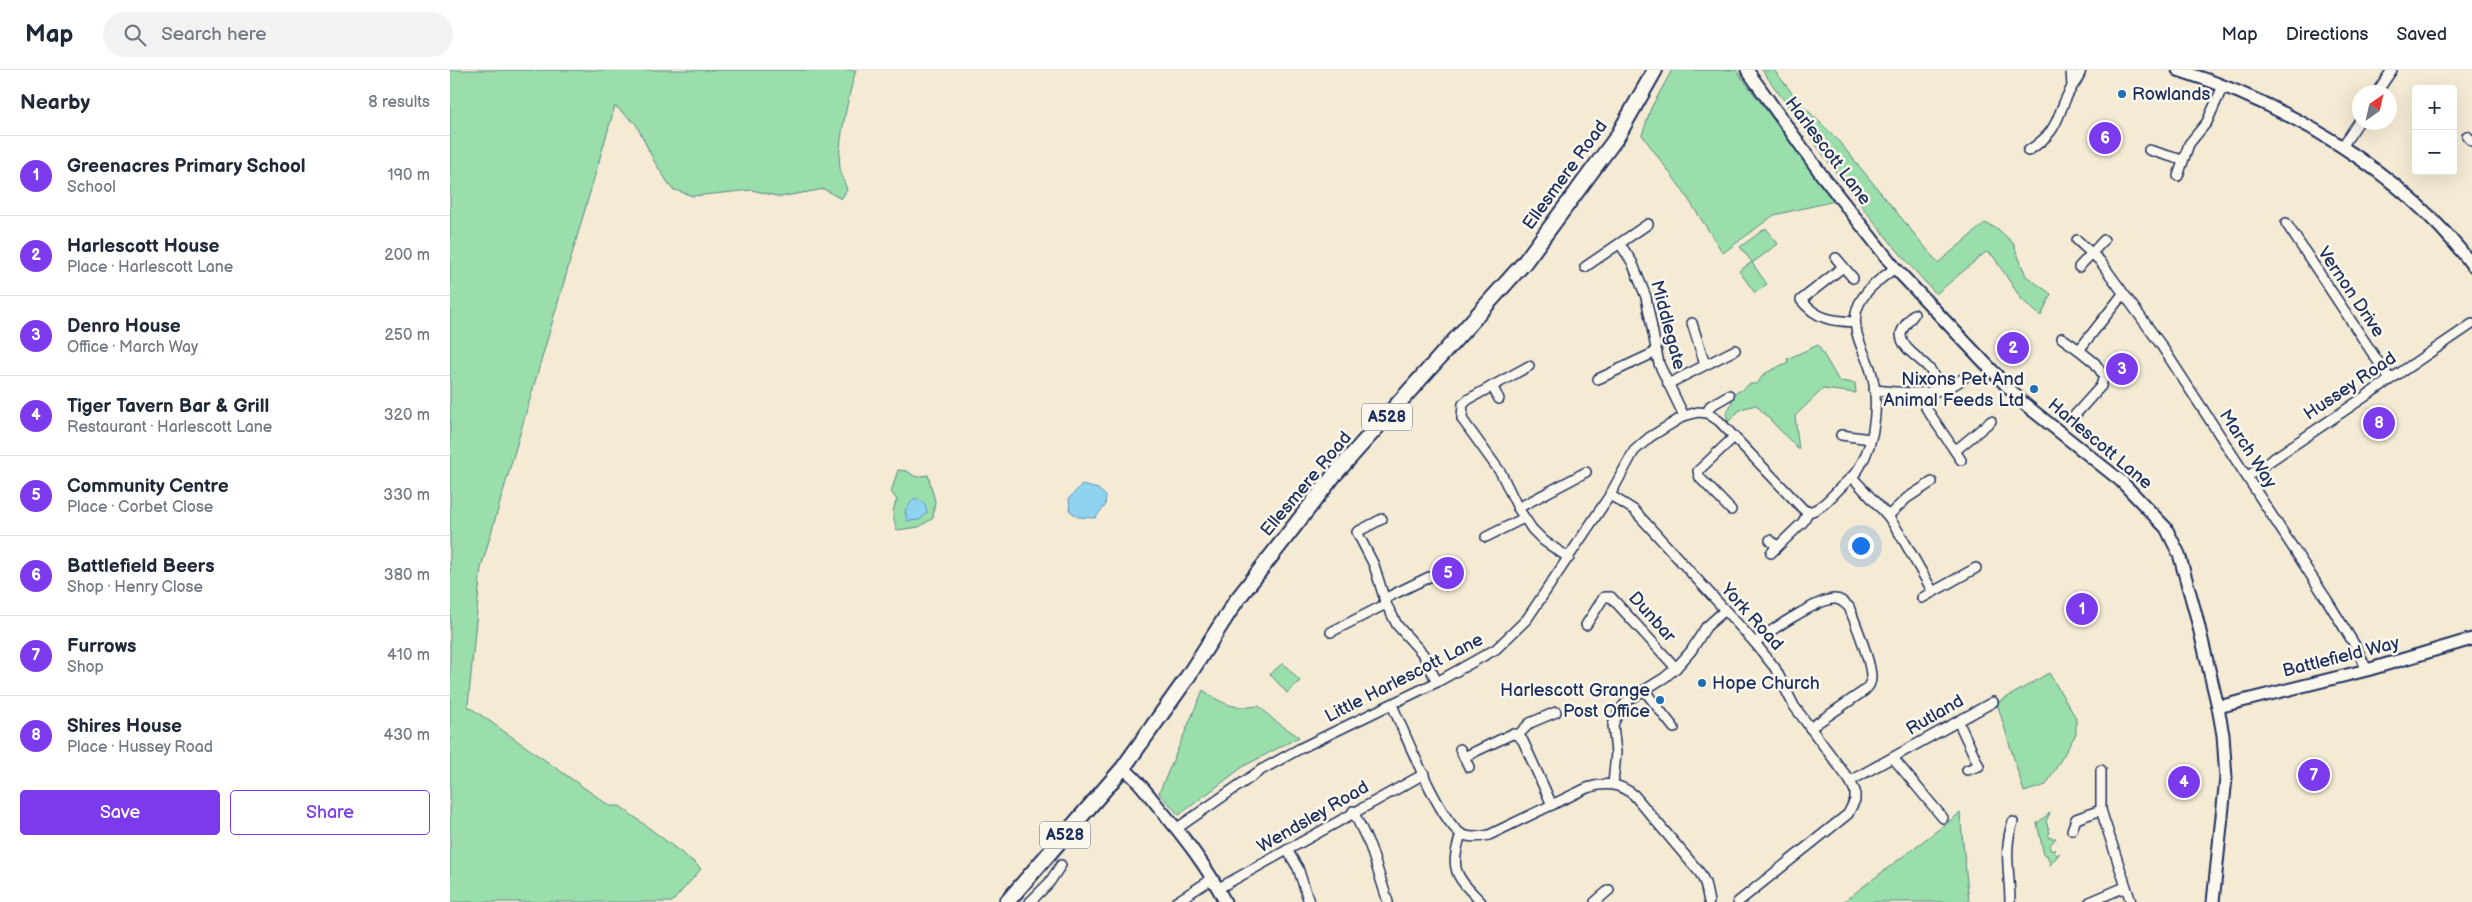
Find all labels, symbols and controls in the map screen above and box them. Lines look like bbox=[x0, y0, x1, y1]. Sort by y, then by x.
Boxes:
search box bbox=[103, 12, 453, 57]
text: Map bbox=[25, 20, 73, 49]
icon: search bbox=[121, 21, 149, 49]
text: Search here bbox=[161, 23, 267, 46]
text: Map bbox=[2222, 24, 2258, 45]
text: Directions bbox=[2286, 24, 2368, 45]
text: Saved bbox=[2396, 24, 2447, 45]
place label: Rowlands bbox=[2132, 84, 2211, 105]
north arrow bbox=[2352, 85, 2397, 130]
map controls bbox=[2412, 85, 2457, 175]
button: + bbox=[2412, 85, 2457, 130]
marker: Rowlands bbox=[2116, 88, 2128, 100]
text: Nearby bbox=[20, 90, 90, 115]
text: 8 results bbox=[368, 93, 430, 112]
street label: Harlescott Lane bbox=[1781, 93, 1876, 209]
street label: Ellesmere Road bbox=[1518, 116, 1612, 234]
pin: 6 bbox=[2089, 119, 2121, 157]
button: − bbox=[2412, 130, 2457, 175]
text: Greenacres Primary School bbox=[67, 155, 306, 178]
text: 1 bbox=[33, 166, 39, 185]
text: 190 m bbox=[388, 166, 430, 185]
text: School bbox=[67, 178, 116, 197]
text: Harlescott House bbox=[67, 235, 219, 258]
street label: Vernon Drive bbox=[2313, 243, 2389, 341]
text: 2 bbox=[31, 246, 41, 265]
text: 200 m bbox=[384, 246, 430, 265]
text: Place · Harlescott Lane bbox=[67, 258, 233, 277]
street label: Middlegate bbox=[1646, 278, 1690, 372]
text: Denro House bbox=[67, 315, 181, 338]
text: 3 bbox=[31, 326, 41, 345]
text: 250 m bbox=[384, 326, 430, 345]
pin: 2 bbox=[1997, 329, 2029, 367]
text: Office · March Way bbox=[67, 338, 198, 357]
street label: Hussey Road bbox=[2300, 347, 2400, 425]
pin: 3 bbox=[2106, 350, 2138, 388]
place label: Nixons Pet And Animal Feeds Ltd bbox=[1883, 369, 2024, 411]
marker: Nixons Pet And Animal Feeds Ltd bbox=[2028, 383, 2040, 395]
street label: Harlescott Lane bbox=[2044, 394, 2157, 494]
text: Tiger Tavern Bar & Grill bbox=[67, 395, 269, 418]
road number: A528 bbox=[1362, 404, 1412, 431]
pin: 8 bbox=[2363, 404, 2395, 442]
text: 4 bbox=[31, 406, 41, 425]
text: 320 m bbox=[384, 406, 430, 425]
street label: March Way bbox=[2215, 406, 2282, 493]
text: Restaurant · Harlescott Lane bbox=[67, 418, 272, 437]
street label: Ellesmere Road bbox=[1256, 427, 1356, 541]
text: Community Centre bbox=[67, 475, 229, 498]
text: 5 bbox=[31, 486, 41, 505]
text: 330 m bbox=[383, 486, 430, 505]
text: Place · Corbet Close bbox=[67, 498, 213, 517]
your location bbox=[1848, 533, 1874, 559]
pin: 5 bbox=[1432, 554, 1464, 592]
text: Battlefield Beers bbox=[67, 555, 215, 578]
text: 6 bbox=[31, 566, 41, 585]
text: 380 m bbox=[384, 566, 430, 585]
text: Shop · Henry Close bbox=[67, 578, 203, 597]
street label: York Road bbox=[1716, 578, 1788, 655]
street label: Dunbar bbox=[1624, 588, 1680, 647]
pin: 1 bbox=[2066, 590, 2098, 628]
street label: Little Harlescott Lane bbox=[1321, 629, 1487, 727]
street label: Battlefield Way bbox=[2280, 632, 2402, 682]
text: Furrows bbox=[67, 635, 136, 658]
text: 7 bbox=[32, 646, 40, 665]
text: 410 m bbox=[387, 646, 430, 665]
text: Shop bbox=[67, 658, 104, 677]
place label: Hope Church bbox=[1712, 673, 1820, 694]
marker: Hope Church bbox=[1696, 677, 1708, 689]
place label: Harlescott Grange Post Office bbox=[1500, 680, 1650, 722]
street label: Rutland bbox=[1903, 690, 1967, 740]
marker: Harlescott Grange Post Office bbox=[1654, 694, 1666, 706]
text: Shires House bbox=[67, 715, 182, 738]
text: 8 bbox=[31, 726, 41, 745]
text: 430 m bbox=[383, 726, 430, 745]
text: Place · Hussey Road bbox=[67, 738, 213, 757]
pin: 7 bbox=[2298, 756, 2330, 794]
pin: 4 bbox=[2168, 763, 2200, 801]
street label: Wendsley Road bbox=[1254, 777, 1372, 857]
button: Save bbox=[20, 790, 220, 835]
button: Share bbox=[230, 790, 430, 835]
road number: A528 bbox=[1040, 822, 1090, 848]

